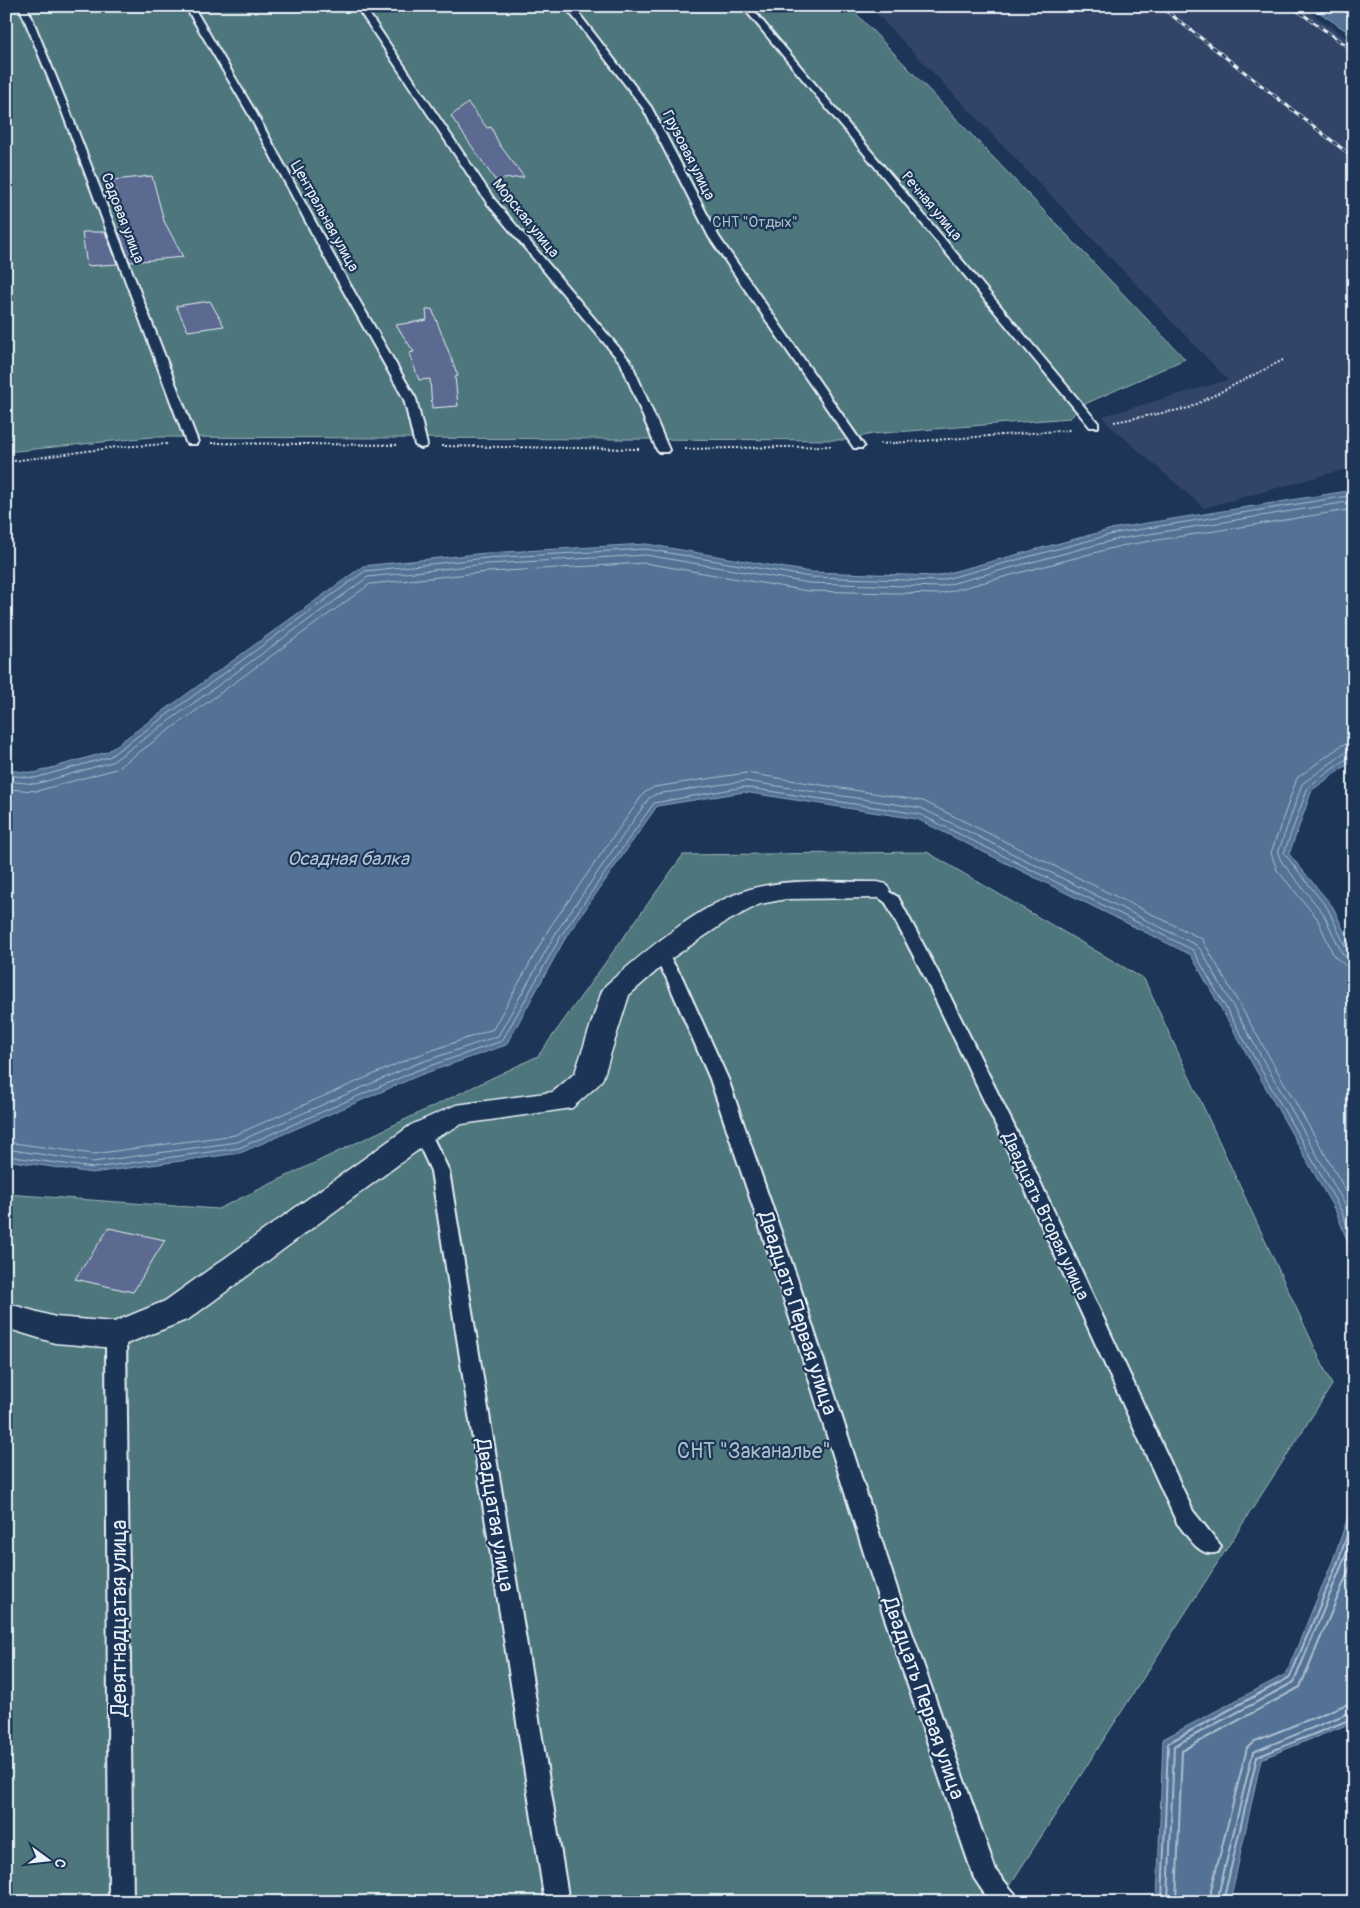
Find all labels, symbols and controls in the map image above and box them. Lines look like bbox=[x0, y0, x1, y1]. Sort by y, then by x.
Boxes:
street label: Грузовая улица bbox=[658, 107, 719, 203]
street label: Центральная улица bbox=[286, 157, 363, 275]
street label: Речная улица bbox=[897, 168, 966, 245]
street label: Садовая улица bbox=[97, 170, 148, 266]
street label: Морская улица bbox=[488, 175, 563, 262]
park label: СНТ "Отдых" bbox=[712, 213, 798, 232]
water label: Осадная балка bbox=[287, 847, 410, 871]
street label: Двадцать Вторая улица bbox=[996, 1128, 1095, 1304]
street label: Двадцать Первая улица bbox=[752, 1207, 843, 1418]
street label: Двадцатая улица bbox=[469, 1435, 520, 1594]
park label: СНТ "Заканалье" bbox=[677, 1438, 831, 1465]
street label: Девятнадцатая улица bbox=[106, 1520, 133, 1717]
street label: Двадцать Первая улица bbox=[876, 1592, 971, 1803]
north arrow bbox=[22, 1836, 72, 1886]
text: С bbox=[51, 1857, 69, 1870]

